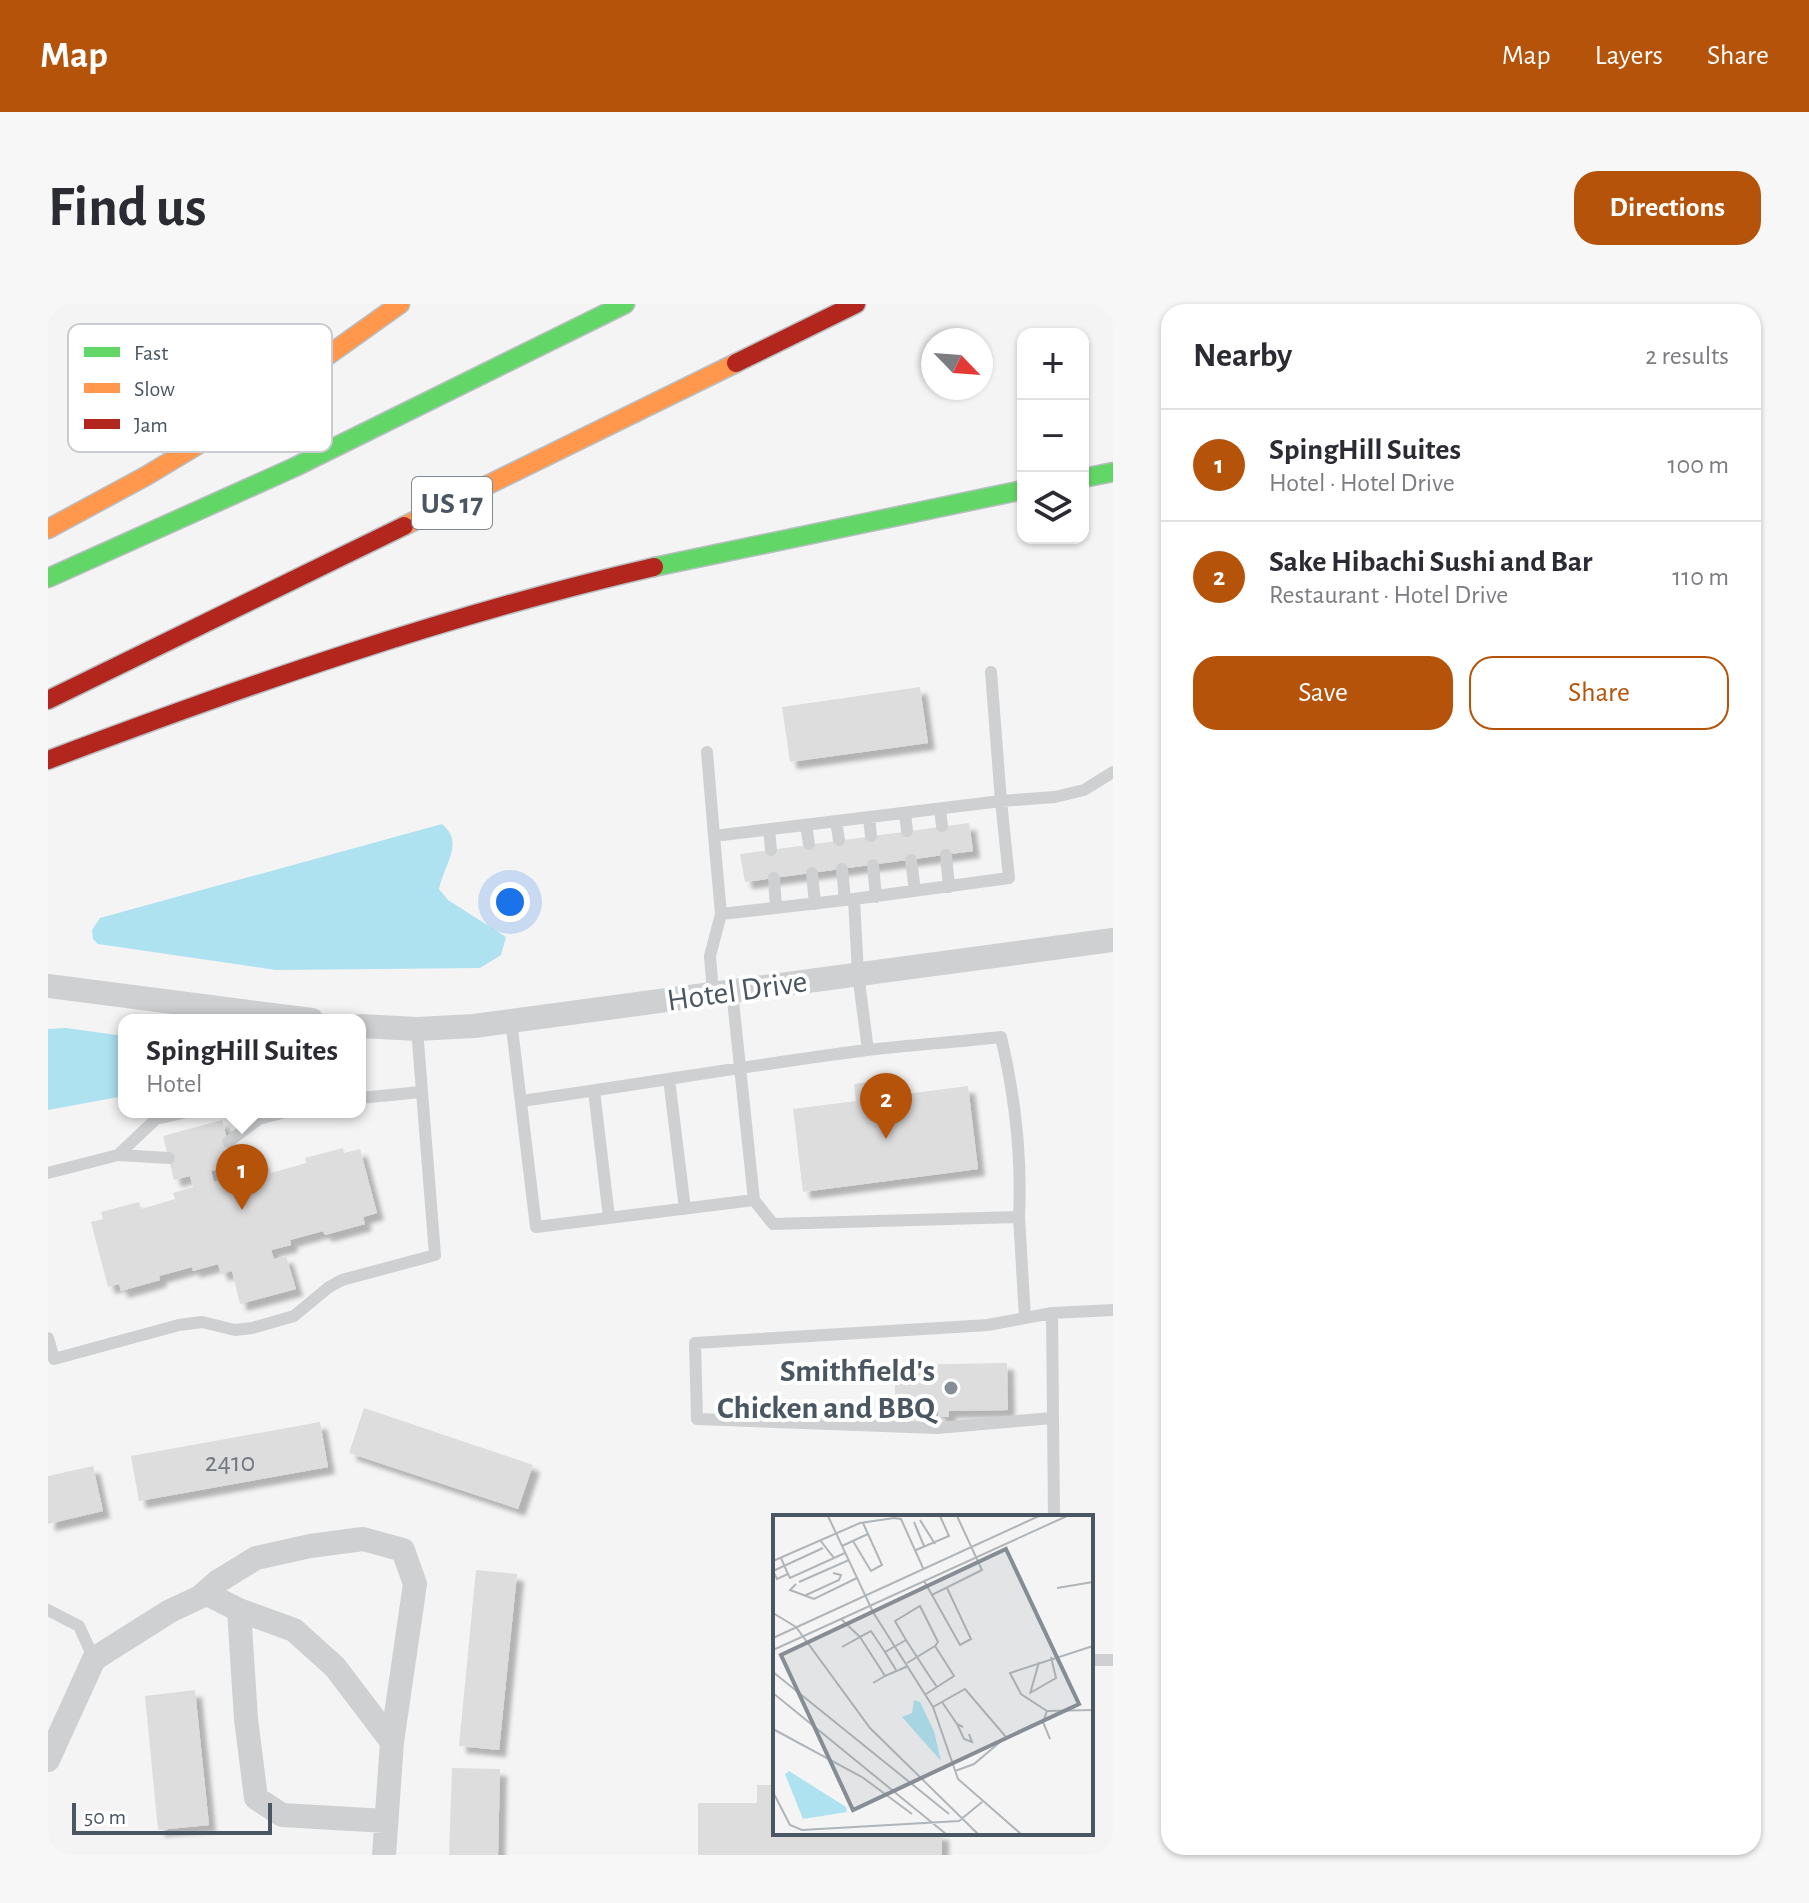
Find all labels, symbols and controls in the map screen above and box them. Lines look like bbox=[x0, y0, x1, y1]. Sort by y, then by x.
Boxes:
text: Map bbox=[40, 37, 108, 75]
text: Map bbox=[1502, 42, 1551, 70]
text: Layers bbox=[1595, 42, 1663, 70]
text: Share bbox=[1707, 42, 1769, 70]
button: Directions bbox=[1574, 171, 1761, 245]
text: Find us bbox=[48, 180, 206, 236]
legend bbox=[68, 324, 332, 452]
north arrow bbox=[921, 328, 993, 400]
map controls bbox=[1017, 328, 1089, 544]
button: + bbox=[1017, 328, 1089, 400]
text: Nearby bbox=[1193, 339, 1292, 373]
text: Fast bbox=[134, 342, 168, 364]
text: 2 results bbox=[1645, 343, 1729, 369]
text: Slow bbox=[134, 378, 175, 400]
button: − bbox=[1017, 400, 1089, 472]
text: Jam bbox=[134, 414, 168, 436]
text: SpingHill Suites bbox=[1269, 435, 1461, 465]
text: 1 bbox=[1214, 452, 1224, 478]
text: 100 m bbox=[1668, 452, 1729, 478]
text: Hotel · Hotel Drive bbox=[1269, 470, 1455, 496]
button: layers bbox=[1017, 472, 1089, 544]
road number: US 17 bbox=[412, 477, 492, 529]
text: Sake Hibachi Sushi and Bar bbox=[1269, 547, 1593, 577]
text: 2 bbox=[1213, 564, 1225, 590]
text: 110 m bbox=[1672, 564, 1729, 590]
text: Restaurant · Hotel Drive bbox=[1269, 582, 1508, 608]
button: Save bbox=[1193, 656, 1453, 730]
button: Share bbox=[1469, 656, 1729, 730]
your location bbox=[490, 882, 530, 922]
street label: Hotel Drive bbox=[665, 965, 809, 1017]
popup bbox=[118, 1014, 366, 1118]
text: SpingHill Suites bbox=[146, 1036, 338, 1066]
text: Hotel bbox=[146, 1071, 202, 1097]
pin: 2 bbox=[860, 1073, 912, 1139]
pin: 1 bbox=[216, 1144, 268, 1210]
place label: Smithfield's Chicken and BBQ bbox=[717, 1355, 938, 1425]
marker: Smithfield's Chicken and BBQ bbox=[942, 1379, 960, 1397]
house number: 2410 bbox=[205, 1449, 255, 1477]
inset map bbox=[773, 1515, 1093, 1835]
scale bar bbox=[72, 1799, 272, 1835]
text: 50 m bbox=[84, 1806, 126, 1828]

